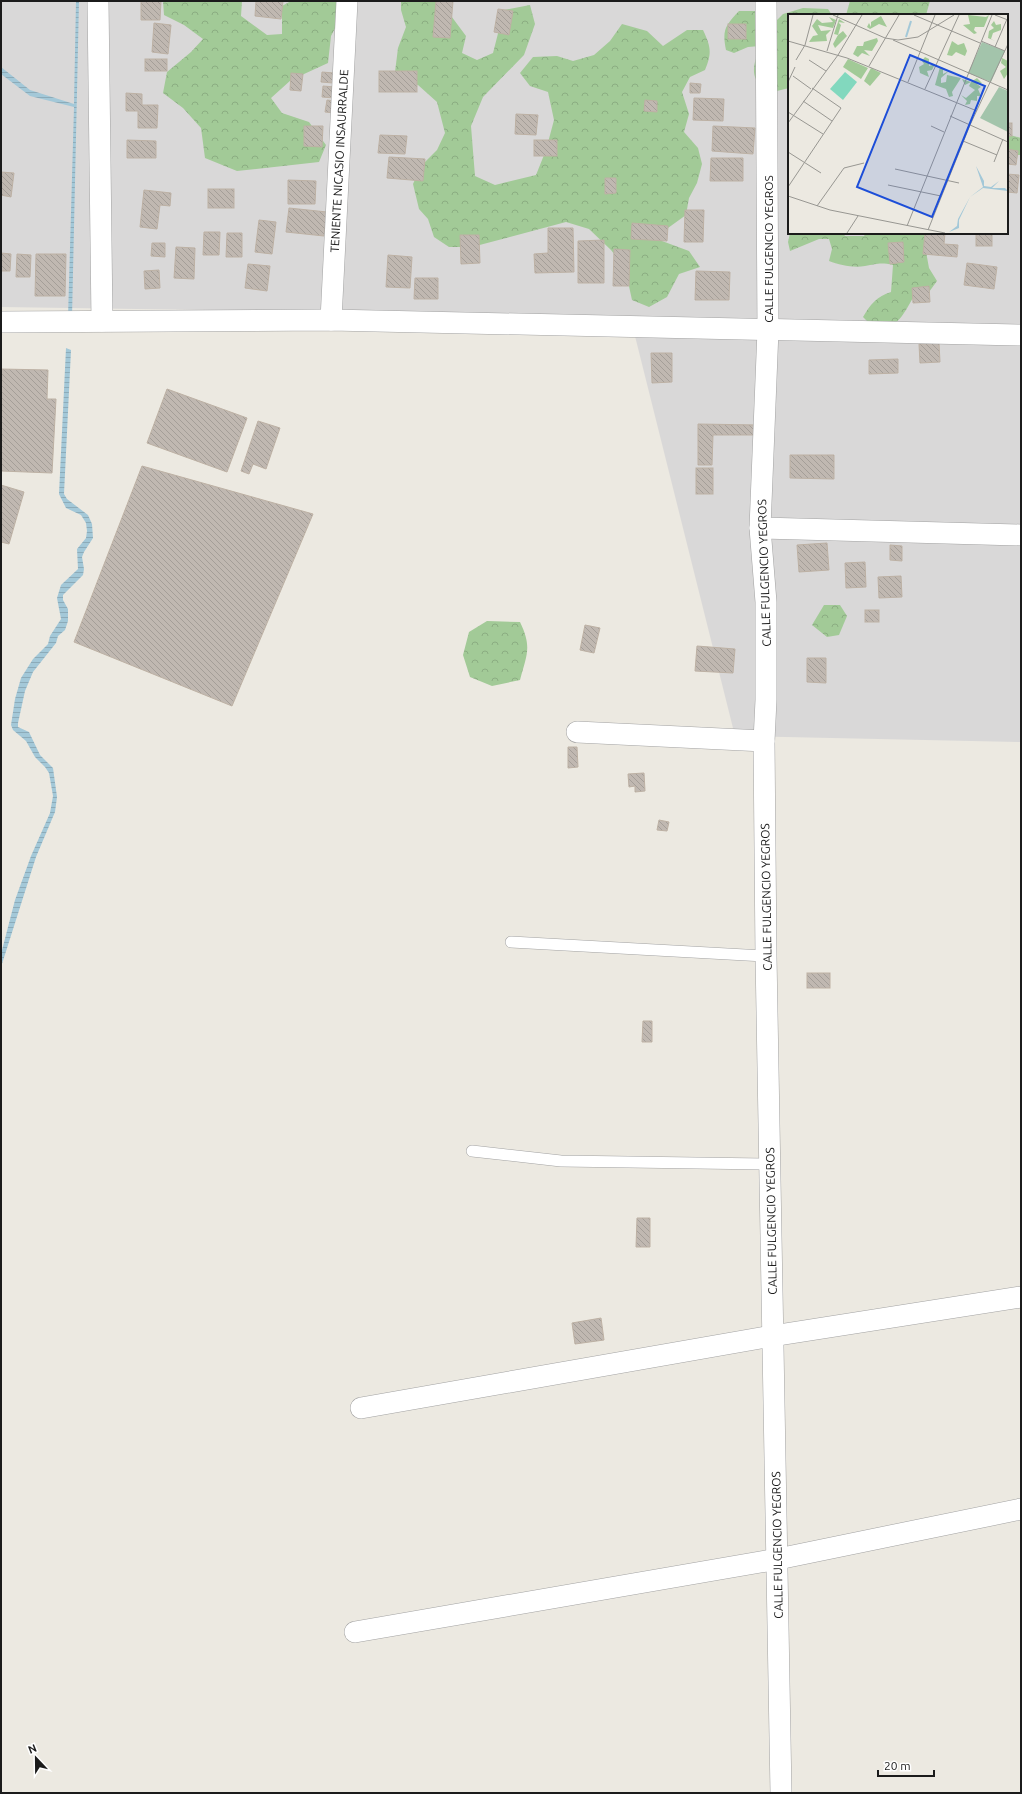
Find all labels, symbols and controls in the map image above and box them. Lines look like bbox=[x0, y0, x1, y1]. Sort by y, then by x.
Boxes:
inset map bbox=[788, 14, 1008, 234]
street label: TENIENTE NICASIO INSAURRALDE bbox=[328, 69, 350, 253]
street label: CALLE FULGENCIO YEGROS bbox=[762, 175, 775, 323]
street label: CALLE FULGENCIO YEGROS bbox=[755, 499, 773, 647]
street label: CALLE FULGENCIO YEGROS bbox=[758, 823, 774, 971]
street label: CALLE FULGENCIO YEGROS bbox=[763, 1147, 779, 1295]
street label: CALLE FULGENCIO YEGROS bbox=[769, 1471, 785, 1619]
north arrow bbox=[16, 1738, 56, 1778]
text: N bbox=[26, 1742, 38, 1756]
scale bar bbox=[878, 1752, 934, 1778]
text: 20 m bbox=[884, 1759, 911, 1772]

